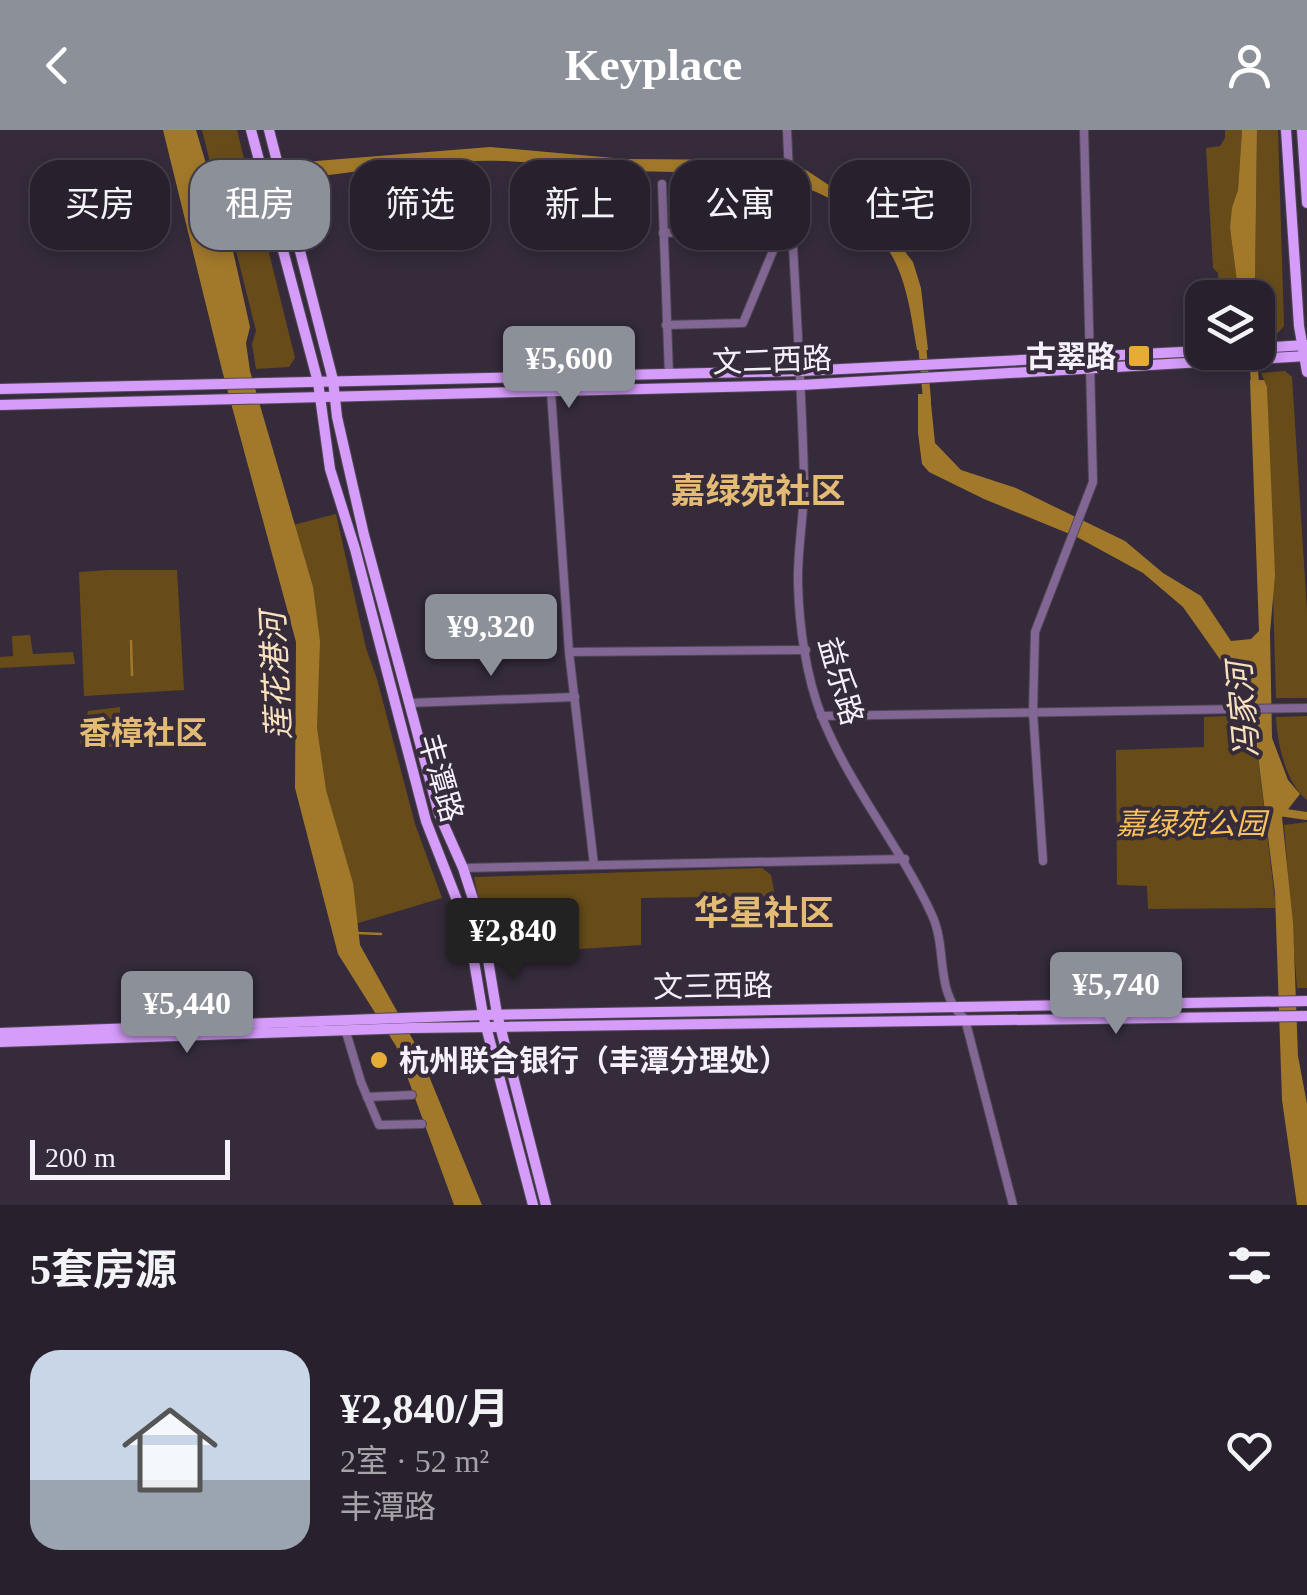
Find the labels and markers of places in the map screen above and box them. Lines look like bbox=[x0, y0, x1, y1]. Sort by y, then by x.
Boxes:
pin: ¥5,600 bbox=[488, 326, 650, 411]
place label: 古翠路 bbox=[1026, 340, 1116, 373]
marker: 古翠路 bbox=[1126, 343, 1152, 369]
pin: ¥9,320 bbox=[410, 594, 572, 679]
pin: ¥2,840 bbox=[432, 898, 594, 983]
pin: ¥5,740 bbox=[1035, 952, 1197, 1037]
pin: ¥5,440 bbox=[106, 971, 268, 1056]
place label: 杭州联合银行（丰潭分理处） bbox=[399, 1044, 789, 1077]
marker: 杭州联合银行（丰潭分理处） bbox=[368, 1049, 390, 1071]

